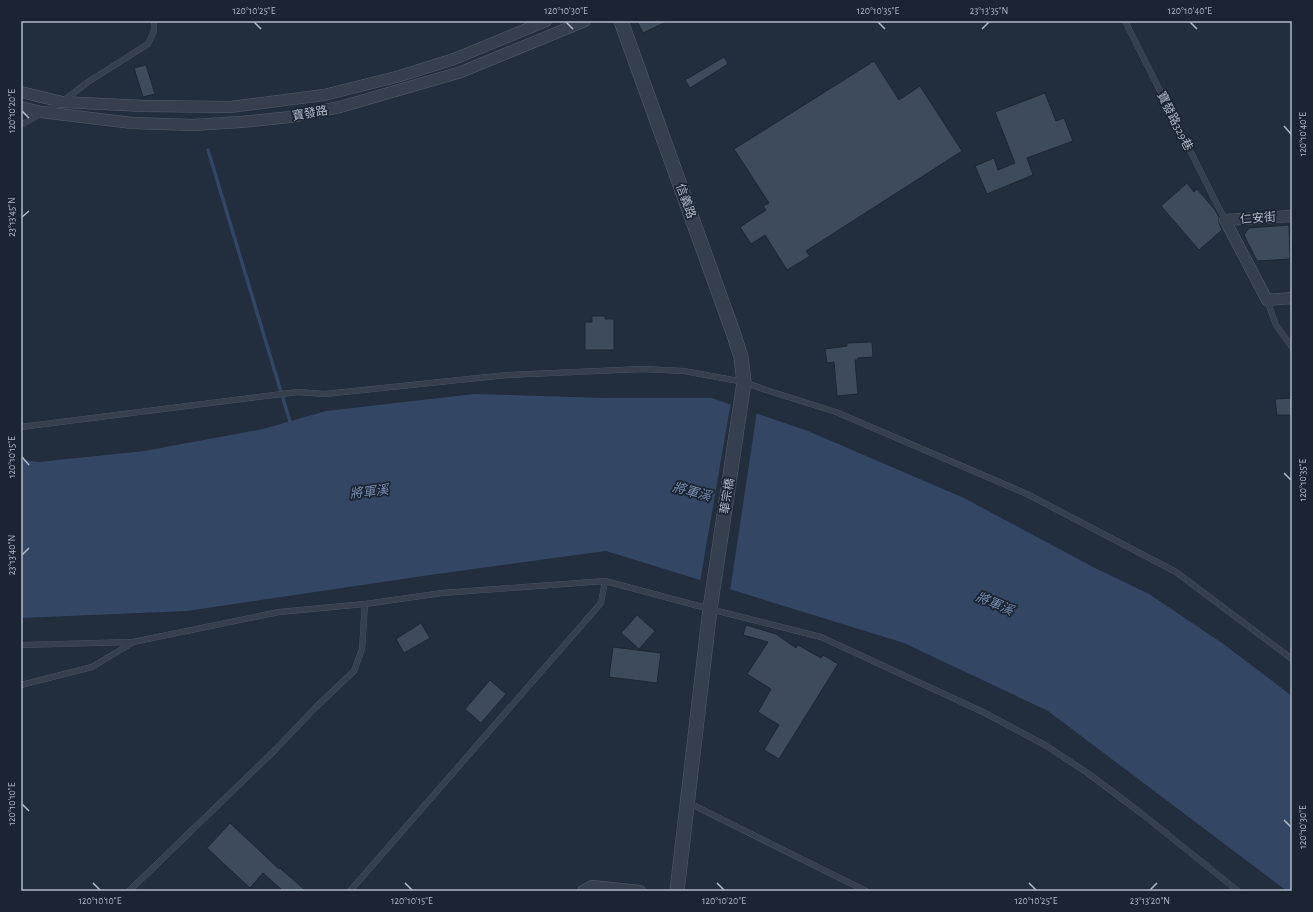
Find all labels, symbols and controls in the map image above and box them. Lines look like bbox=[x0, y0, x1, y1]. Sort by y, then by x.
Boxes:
text: 120°10'25"E bbox=[233, 6, 276, 16]
text: 120°10'30"E bbox=[544, 6, 588, 16]
text: 120°10'35"E bbox=[857, 6, 899, 16]
text: 23°13'35"N bbox=[970, 6, 1008, 16]
text: 120°10'40"E bbox=[1168, 6, 1212, 16]
text: 120°10'20"E bbox=[7, 89, 17, 133]
street label: 寶發路329巷 bbox=[1155, 89, 1196, 152]
street label: 寶發路 bbox=[291, 103, 329, 122]
text: 120°10'40"E bbox=[1298, 112, 1308, 156]
street label: 信義路 bbox=[674, 182, 699, 220]
text: 23°13'45"N bbox=[7, 197, 17, 237]
street label: 仁安街 bbox=[1240, 210, 1276, 225]
text: 120°10'15"E bbox=[7, 436, 17, 478]
text: 120°10'35"E bbox=[1298, 459, 1308, 501]
street label: 華宗橋 bbox=[717, 477, 736, 515]
water label: 將軍溪 bbox=[671, 480, 714, 504]
water label: 將軍溪 bbox=[349, 482, 391, 501]
text: 23°13'40"N bbox=[7, 535, 17, 575]
water label: 將軍溪 bbox=[974, 590, 1017, 619]
text: 120°10'10"E bbox=[7, 782, 17, 825]
text: 120°10'30"E bbox=[1298, 805, 1308, 849]
text: 120°10'10"E bbox=[79, 896, 122, 906]
text: 120°10'15"E bbox=[391, 896, 433, 906]
text: 120°10'20"E bbox=[702, 896, 746, 906]
text: 120°10'25"E bbox=[1015, 896, 1058, 906]
text: 23°13'20"N bbox=[1130, 896, 1170, 906]

